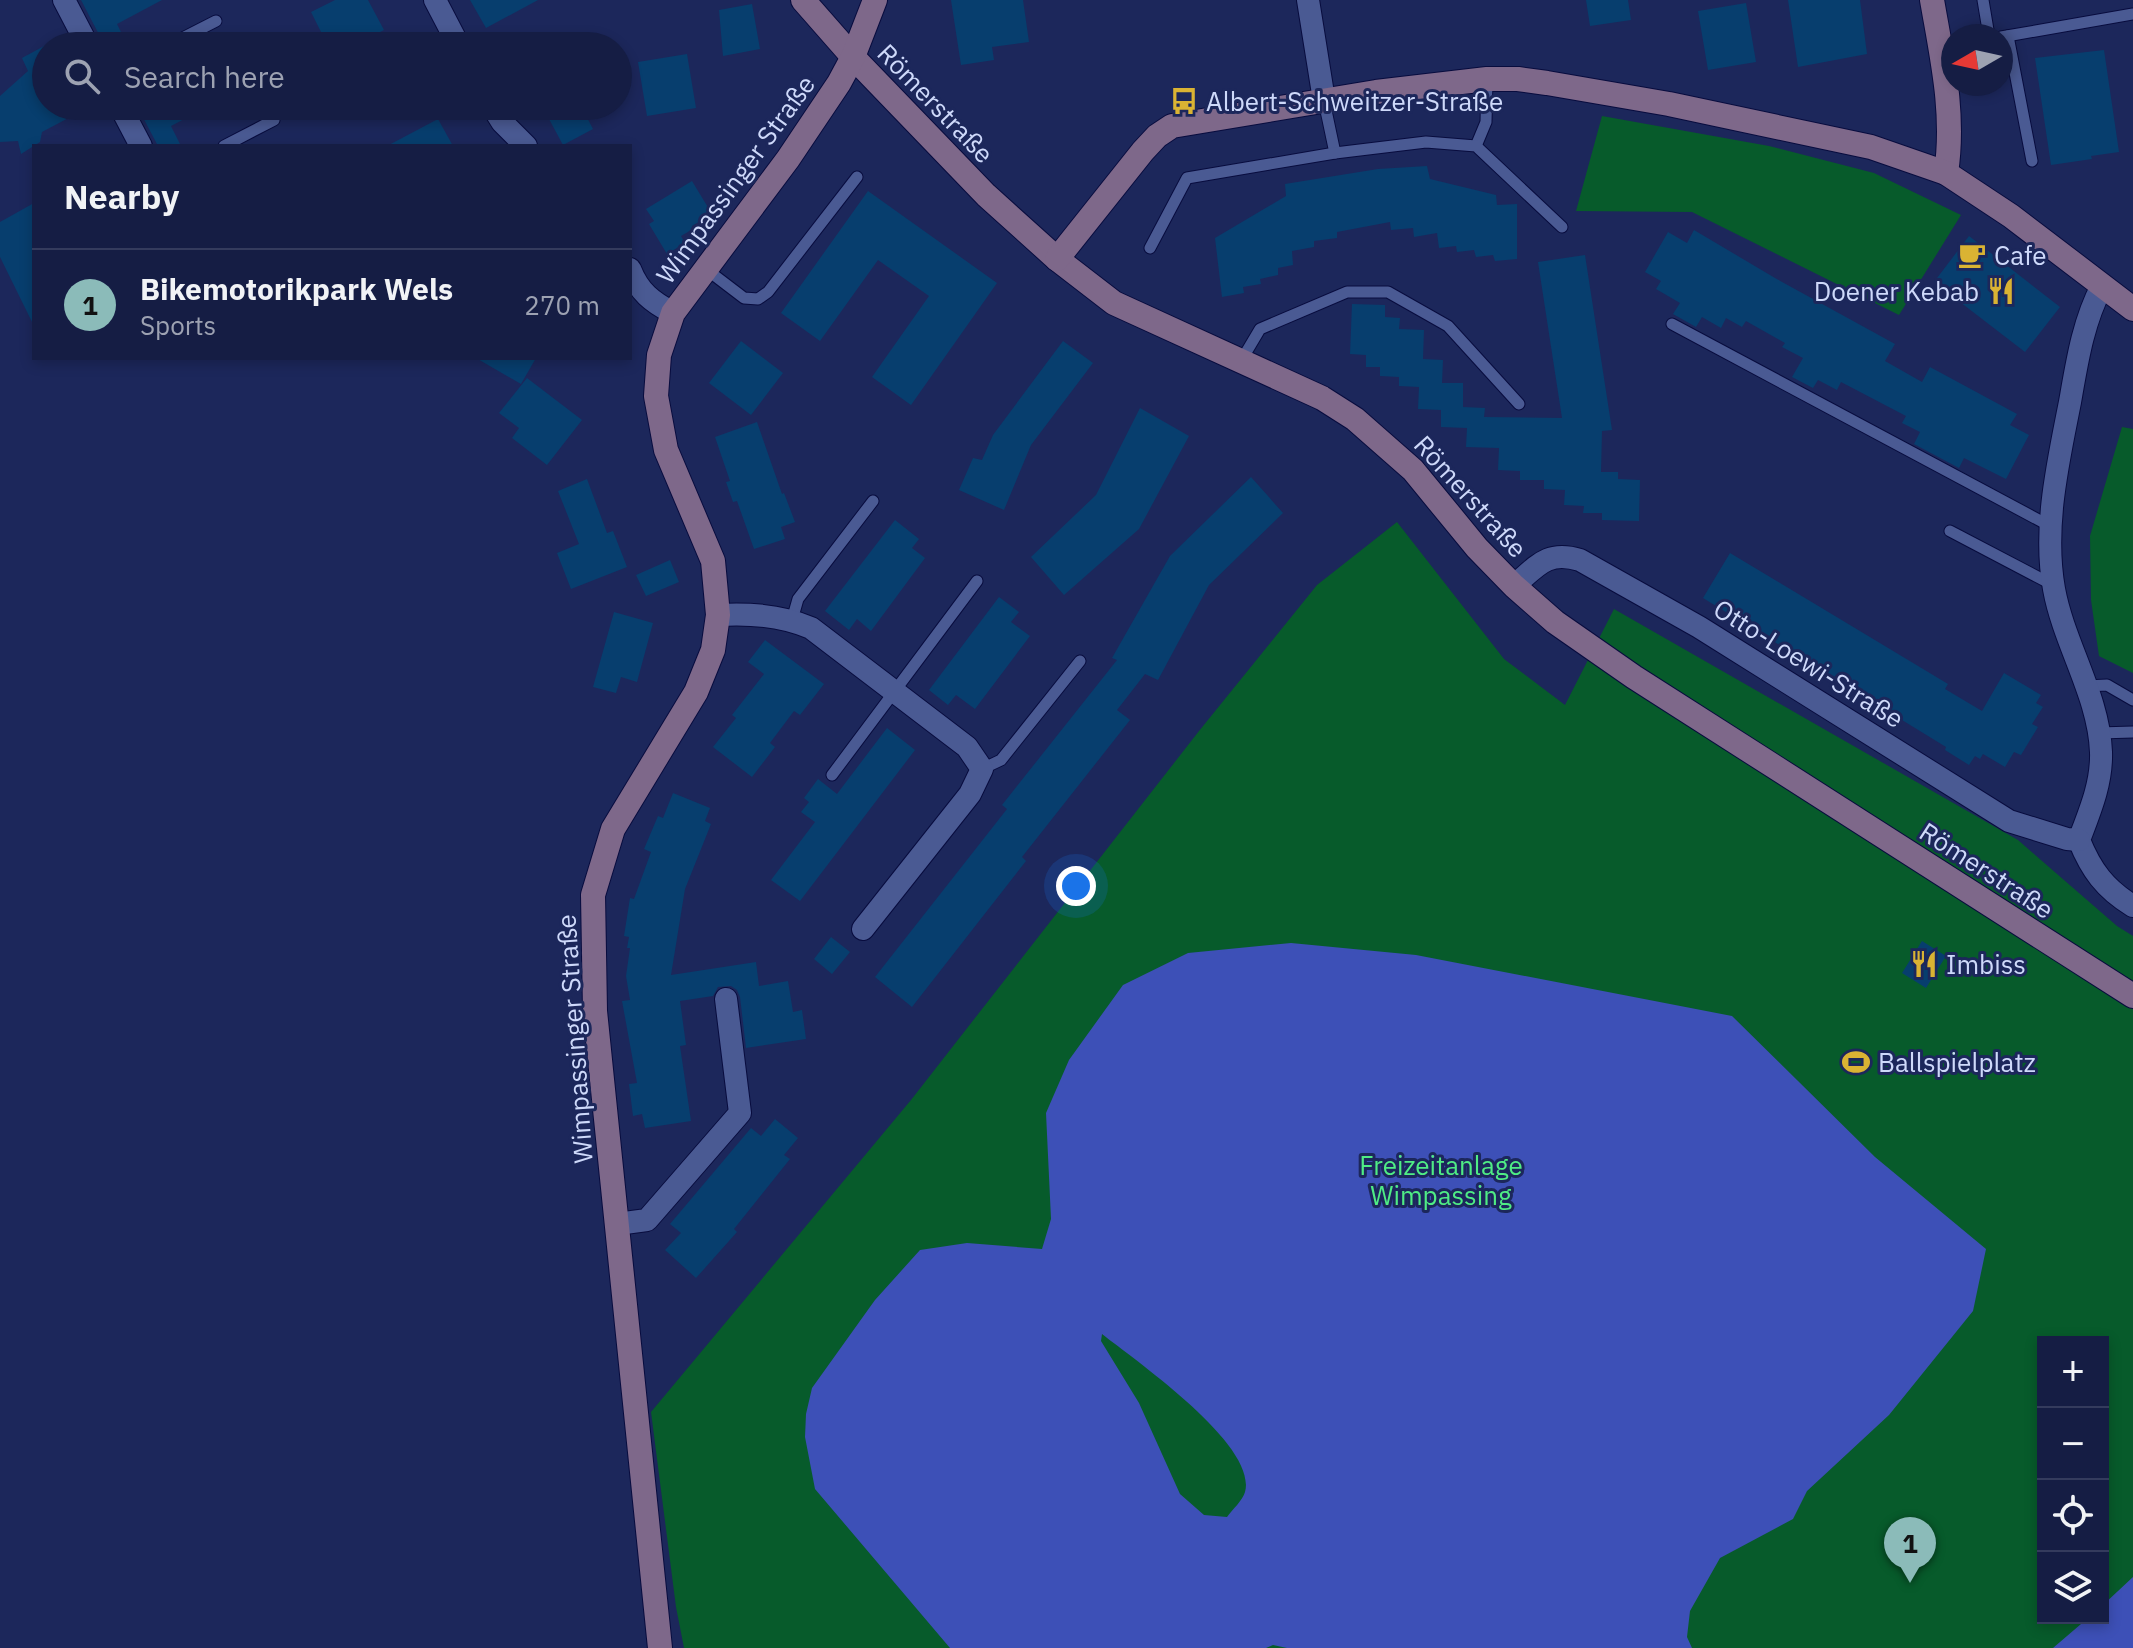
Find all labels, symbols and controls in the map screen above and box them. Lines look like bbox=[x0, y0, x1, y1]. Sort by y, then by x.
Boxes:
north arrow bbox=[1941, 24, 2013, 96]
search box bbox=[32, 32, 632, 120]
street label: Römerstraße bbox=[871, 36, 1001, 170]
icon: search bbox=[60, 54, 104, 98]
text: Search here bbox=[124, 57, 285, 96]
street label: Wimpassinger Straße bbox=[648, 68, 822, 290]
place label: Albert-Schweitzer-Straße bbox=[1206, 84, 1503, 118]
bus stop icon: Albert-Schweitzer-Straße bbox=[1169, 86, 1199, 116]
text: Nearby bbox=[64, 174, 179, 218]
place label: Cafe bbox=[1994, 238, 2047, 272]
cafe icon: Cafe bbox=[1957, 240, 1987, 270]
text: Bikemotorikpark Wels bbox=[140, 269, 453, 308]
place label: Doener Kebab bbox=[1814, 274, 1979, 308]
restaurant icon: Doener Kebab bbox=[1986, 276, 2016, 306]
text: 1 bbox=[82, 288, 98, 322]
text: 270 m bbox=[524, 288, 600, 322]
text: Sports bbox=[140, 308, 216, 342]
street label: Römerstraße bbox=[1407, 428, 1535, 564]
street label: Otto-Loewi-Straße bbox=[1708, 591, 1910, 735]
street label: Römerstraße bbox=[1914, 814, 2060, 926]
your location bbox=[1056, 866, 1096, 906]
street label: Wimpassinger Straße bbox=[548, 913, 600, 1165]
place label: Imbiss bbox=[1946, 947, 2026, 981]
restaurant icon: Imbiss bbox=[1909, 949, 1939, 979]
place label: Ballspielplatz bbox=[1878, 1045, 2036, 1079]
sports icon: Ballspielplatz bbox=[1841, 1047, 1871, 1077]
park label: Freizeitanlage Wimpassing bbox=[1359, 1148, 1523, 1212]
map controls bbox=[2037, 1336, 2109, 1624]
button: + bbox=[2037, 1336, 2109, 1408]
button: − bbox=[2037, 1408, 2109, 1480]
button: locate bbox=[2037, 1480, 2109, 1552]
pin: 1 bbox=[1884, 1517, 1936, 1583]
button: layers bbox=[2037, 1552, 2109, 1624]

